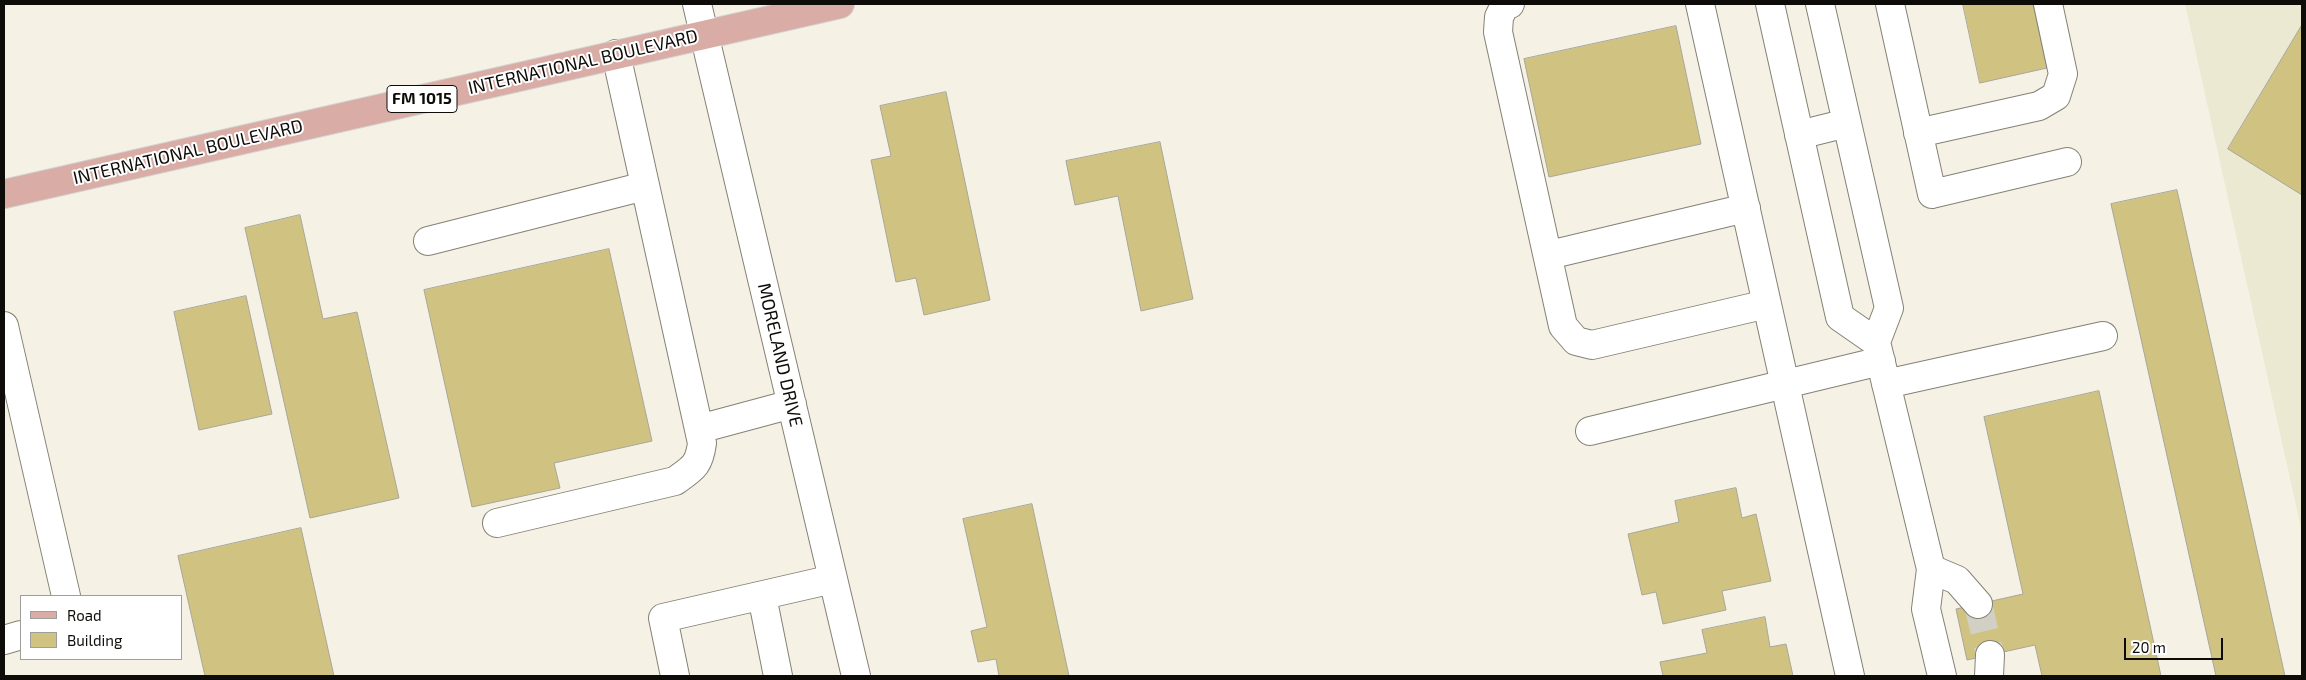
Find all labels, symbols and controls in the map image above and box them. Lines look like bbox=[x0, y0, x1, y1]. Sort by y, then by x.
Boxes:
street label: INTERNATIONAL BOULEVARD bbox=[466, 25, 700, 99]
road number: FM 1015 bbox=[387, 86, 457, 112]
street label: INTERNATIONAL BOULEVARD bbox=[71, 115, 305, 189]
street label: MORELAND DRIVE bbox=[753, 281, 807, 429]
legend bbox=[20, 595, 182, 660]
text: Road bbox=[67, 606, 102, 624]
scale bar bbox=[2126, 628, 2225, 660]
text: Building bbox=[67, 631, 122, 649]
text: 20 m bbox=[2132, 638, 2166, 656]

